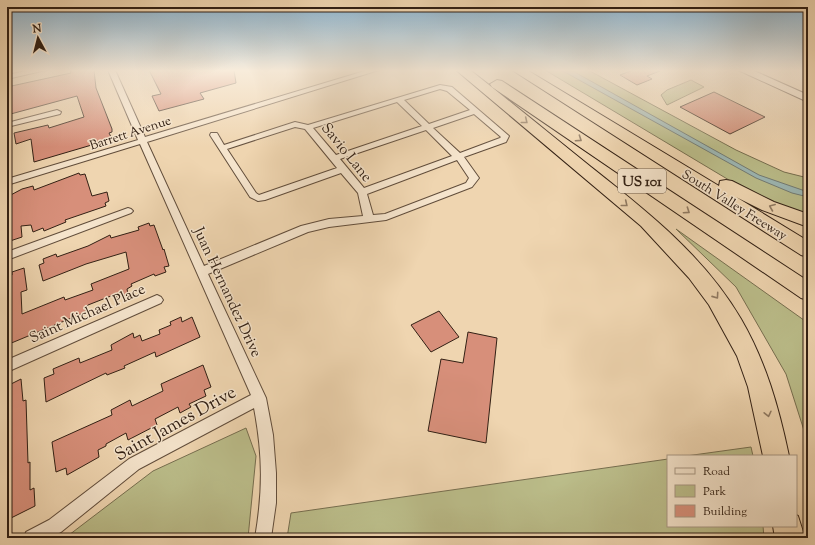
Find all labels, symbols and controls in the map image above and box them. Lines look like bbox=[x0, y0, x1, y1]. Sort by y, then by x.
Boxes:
north arrow bbox=[18, 18, 58, 58]
text: N bbox=[31, 21, 42, 38]
street label: Barrett Avenue bbox=[87, 112, 174, 156]
one-way arrow bbox=[520, 117, 527, 124]
street label: Savio Lane bbox=[315, 119, 376, 187]
one-way arrow bbox=[575, 134, 582, 142]
street label: South Valley Freeway bbox=[678, 166, 790, 246]
road number: US 101 bbox=[618, 169, 666, 193]
one-way arrow bbox=[621, 199, 628, 206]
one-way arrow bbox=[768, 204, 776, 212]
one-way arrow bbox=[683, 206, 690, 214]
street label: Juan Hernandez Drive bbox=[187, 223, 266, 361]
street label: Saint Michael Place bbox=[26, 279, 149, 349]
one-way arrow bbox=[711, 292, 718, 299]
street label: Saint James Drive bbox=[110, 381, 241, 469]
one-way arrow bbox=[764, 411, 772, 418]
legend bbox=[667, 455, 797, 527]
text: Road bbox=[703, 463, 730, 481]
text: Park bbox=[703, 483, 726, 501]
text: Building bbox=[703, 503, 747, 521]

